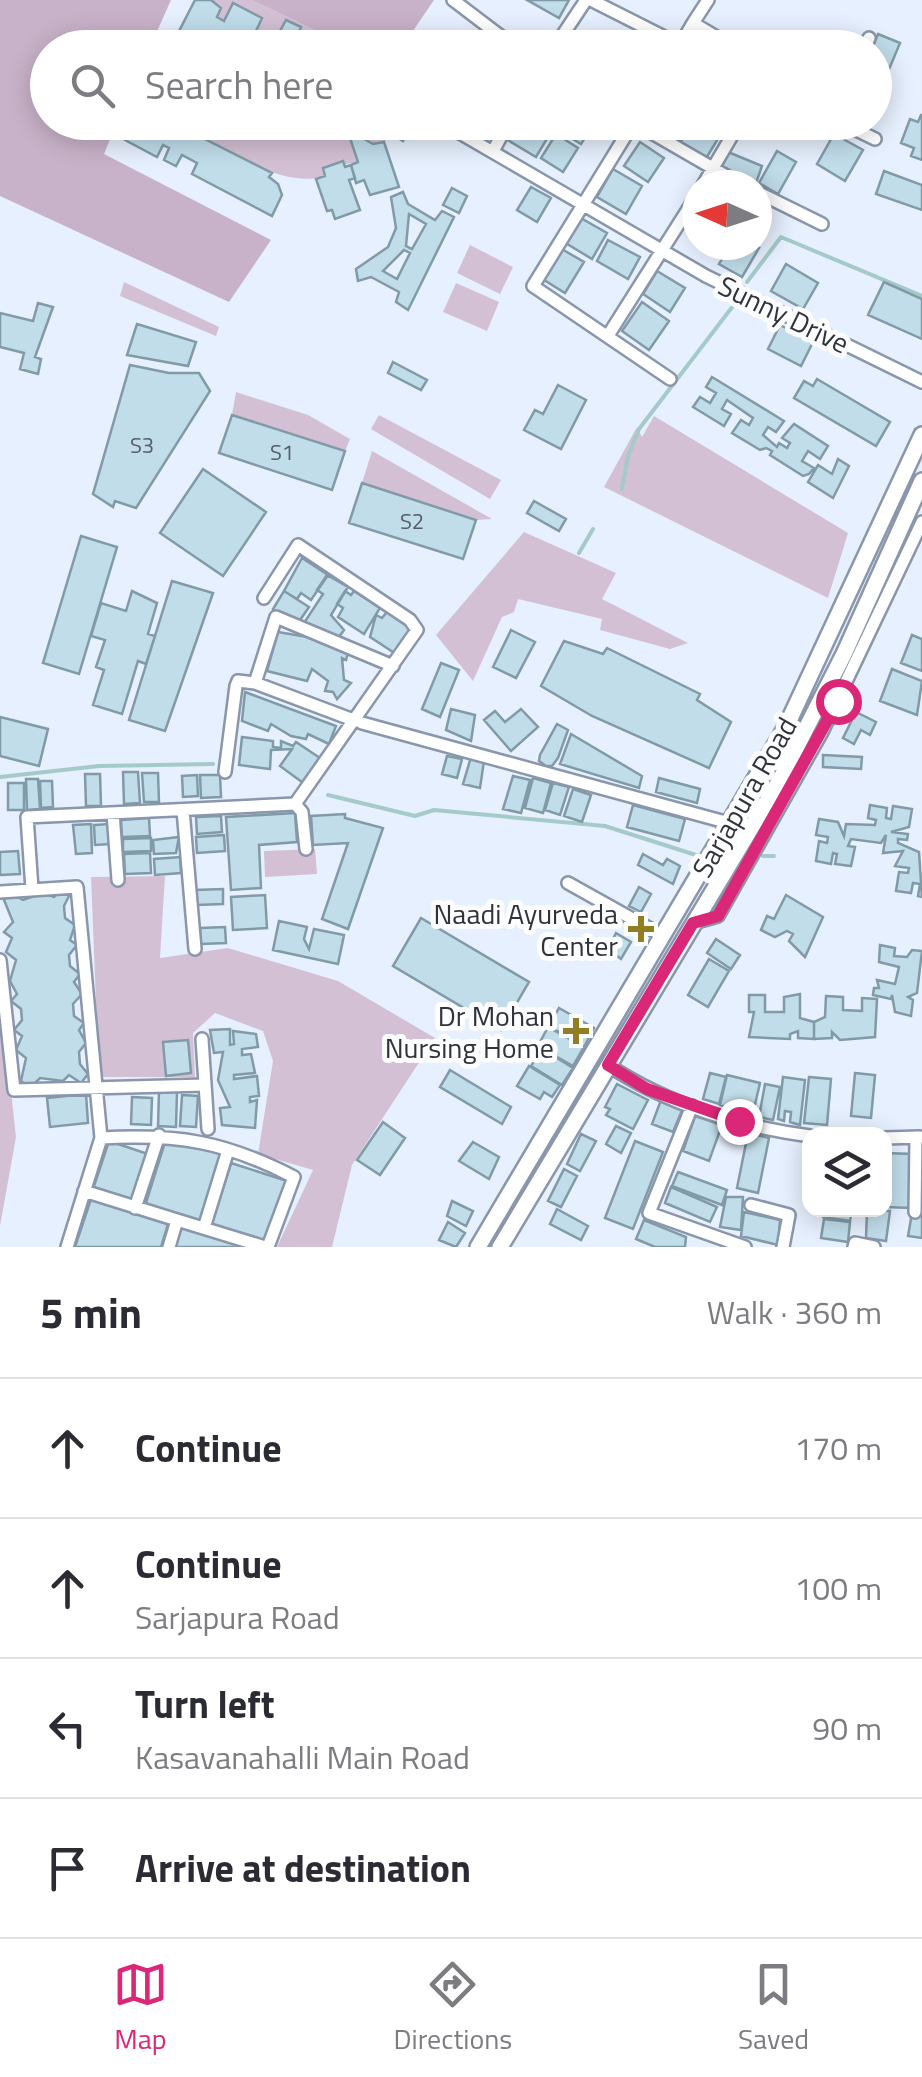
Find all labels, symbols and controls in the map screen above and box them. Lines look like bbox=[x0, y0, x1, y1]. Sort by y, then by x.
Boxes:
search box bbox=[30, 30, 892, 140]
text: Search here bbox=[145, 56, 333, 114]
icon: search bbox=[65, 58, 120, 113]
north arrow bbox=[682, 170, 772, 260]
street label: Sunny Drive bbox=[711, 264, 857, 364]
house number: S3 bbox=[130, 428, 154, 462]
house number: S1 bbox=[270, 435, 294, 469]
house number: S2 bbox=[400, 504, 424, 538]
route start bbox=[816, 679, 862, 725]
street label: Sarjapura Road bbox=[681, 709, 807, 885]
place label: Naadi Ayurveda Center bbox=[433, 892, 618, 967]
marker: Naadi Ayurveda Center bbox=[628, 916, 654, 942]
place label: Dr Mohan Nursing Home bbox=[385, 994, 554, 1069]
marker: Dr Mohan Nursing Home bbox=[563, 1018, 589, 1044]
route end bbox=[717, 1099, 763, 1145]
map controls bbox=[802, 1127, 892, 1217]
button: layers bbox=[802, 1127, 892, 1217]
text: 5 min bbox=[40, 1280, 142, 1344]
text: Walk · 360 m bbox=[707, 1288, 882, 1336]
text: Continue bbox=[135, 1419, 282, 1477]
icon: ahead bbox=[40, 1421, 95, 1476]
text: 170 m bbox=[794, 1424, 882, 1472]
text: Continue bbox=[135, 1535, 282, 1593]
icon: ahead bbox=[40, 1561, 95, 1616]
text: 100 m bbox=[794, 1564, 882, 1612]
text: Sarjapura Road bbox=[135, 1593, 340, 1641]
text: Turn left bbox=[135, 1675, 275, 1733]
icon: left bbox=[40, 1701, 95, 1756]
text: 90 m bbox=[812, 1704, 882, 1752]
text: Kasavanahalli Main Road bbox=[135, 1733, 470, 1781]
text: Arrive at destination bbox=[135, 1839, 471, 1897]
icon: arrive bbox=[40, 1841, 95, 1896]
tab: Map bbox=[113, 1957, 168, 2060]
tab: Directions bbox=[394, 1957, 512, 2060]
tab: Saved bbox=[738, 1957, 809, 2060]

